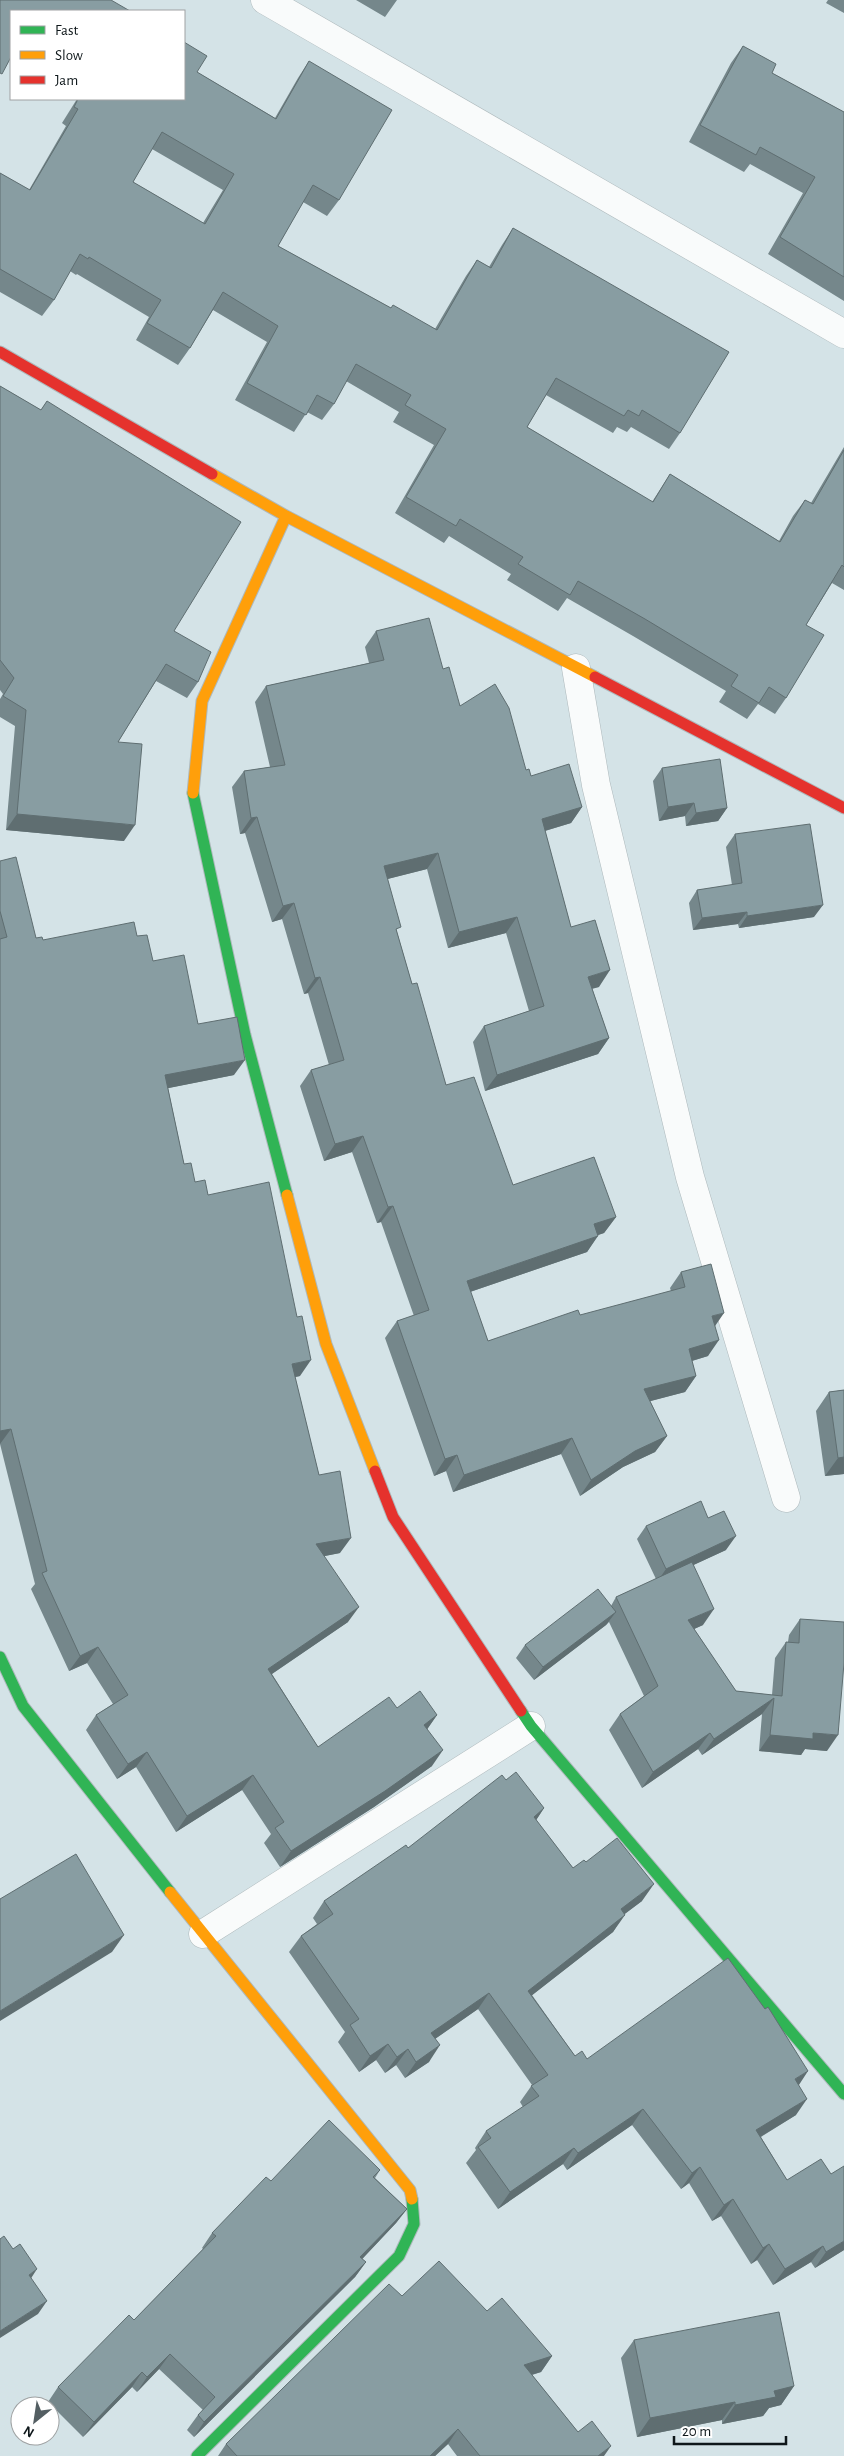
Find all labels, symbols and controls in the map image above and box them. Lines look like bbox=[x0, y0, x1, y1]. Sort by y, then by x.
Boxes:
legend bbox=[10, 10, 185, 100]
text: Fast bbox=[55, 23, 79, 38]
text: Slow bbox=[55, 48, 83, 63]
text: Jam bbox=[55, 73, 78, 88]
north arrow bbox=[10, 2396, 60, 2446]
scale bar bbox=[674, 2414, 786, 2446]
text: N bbox=[21, 2423, 37, 2440]
text: 20 m bbox=[682, 2424, 711, 2439]

